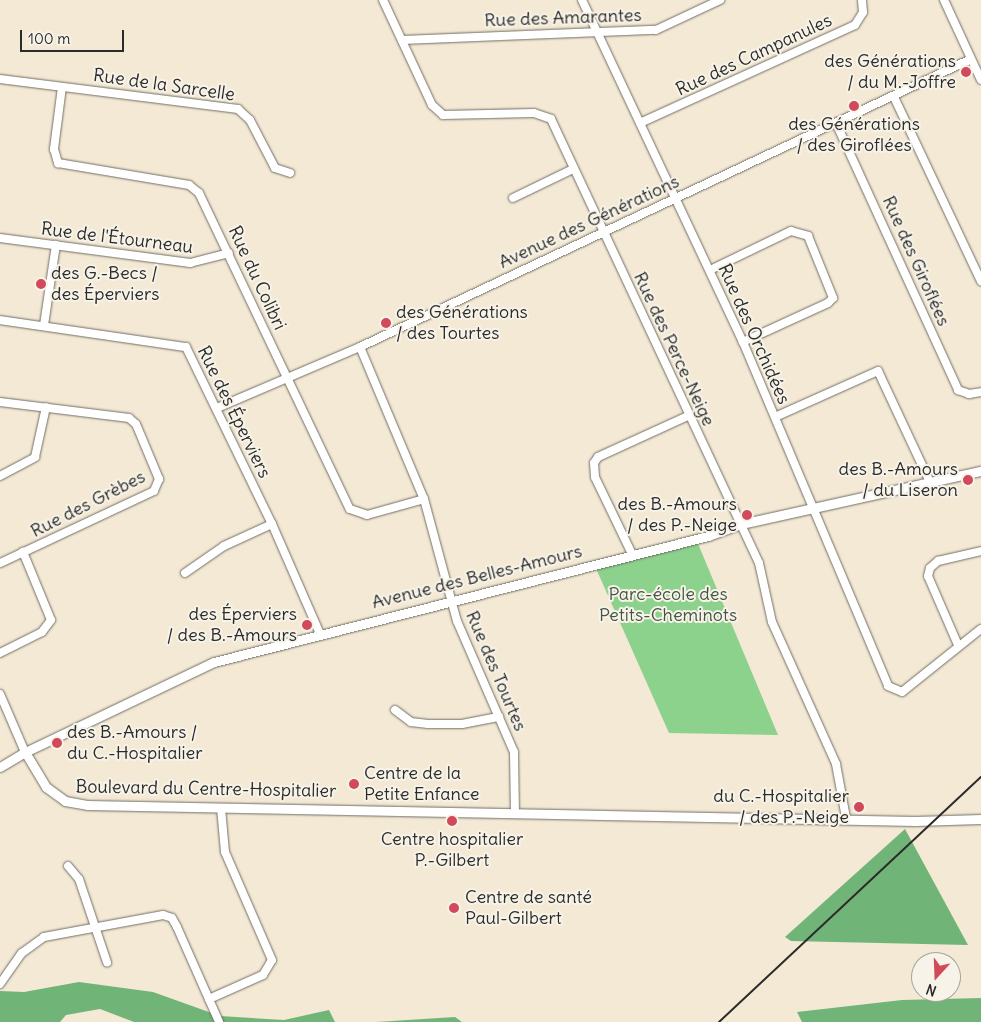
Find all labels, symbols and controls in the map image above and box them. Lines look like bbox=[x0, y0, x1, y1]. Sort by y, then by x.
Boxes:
street label: Rue des Amarantes bbox=[484, 4, 642, 32]
street label: Rue des Campanules bbox=[673, 9, 835, 101]
scale bar bbox=[22, 20, 126, 52]
text: 100 m bbox=[28, 29, 70, 48]
place label: des Générations / du M.-Joffre bbox=[824, 51, 956, 94]
street label: Rue de la Sarcelle bbox=[92, 64, 236, 106]
marker: des Générations / du M.-Joffre bbox=[960, 66, 972, 78]
marker: des Générations / des Giroflées bbox=[848, 100, 860, 112]
place label: des Générations / des Giroflées bbox=[788, 114, 920, 156]
street label: Avenue des Générations bbox=[495, 171, 683, 273]
street label: Rue des Giroflées bbox=[878, 193, 954, 329]
street label: Rue de l'Étourneau bbox=[40, 218, 194, 258]
street label: Rue du Colibri bbox=[223, 223, 291, 333]
street label: Rue des Orchidées bbox=[713, 261, 795, 407]
place label: des G.-Becs / des Éperviers bbox=[51, 263, 159, 306]
street label: Rue des Perce-Neige bbox=[629, 269, 719, 429]
marker: des G.-Becs / des Éperviers bbox=[35, 278, 47, 290]
place label: des Générations / des Tourtes bbox=[396, 302, 528, 344]
marker: des Générations / des Tourtes bbox=[380, 317, 392, 329]
street label: Rue des Éperviers bbox=[193, 342, 275, 482]
place label: des B.-Amours / du Liseron bbox=[839, 459, 958, 502]
street label: Rue des Grèbes bbox=[27, 466, 149, 542]
marker: des B.-Amours / du Liseron bbox=[962, 474, 974, 486]
place label: des B.-Amours / des P.-Neige bbox=[618, 494, 737, 536]
marker: des B.-Amours / des P.-Neige bbox=[741, 509, 753, 521]
street label: Avenue des Belles-Amours bbox=[370, 540, 584, 614]
park label: Parc-école des Petits-Cheminots bbox=[599, 584, 737, 626]
place label: des Éperviers / des B.-Amours bbox=[167, 604, 297, 646]
street label: Rue des Tourtes bbox=[461, 608, 531, 734]
marker: des Éperviers / des B.-Amours bbox=[301, 619, 313, 631]
place label: des B.-Amours / du C.-Hospitalier bbox=[67, 722, 203, 764]
marker: des B.-Amours / du C.-Hospitalier bbox=[51, 737, 63, 749]
place label: Centre de la Petite Enfance bbox=[364, 763, 479, 806]
street label: Boulevard du Centre-Hospitalier bbox=[75, 776, 337, 802]
marker: Centre de la Petite Enfance bbox=[348, 778, 360, 790]
place label: du C.-Hospitalier / des P.-Neige bbox=[713, 786, 849, 829]
marker: du C.-Hospitalier / des P.-Neige bbox=[853, 801, 865, 813]
marker: Centre hospitalier P.-Gilbert bbox=[446, 815, 458, 827]
place label: Centre hospitalier P.-Gilbert bbox=[381, 829, 523, 872]
place label: Centre de santé Paul-Gilbert bbox=[465, 887, 592, 930]
marker: Centre de santé Paul-Gilbert bbox=[447, 901, 461, 915]
north arrow bbox=[911, 952, 961, 1002]
text: N bbox=[924, 980, 939, 1000]

